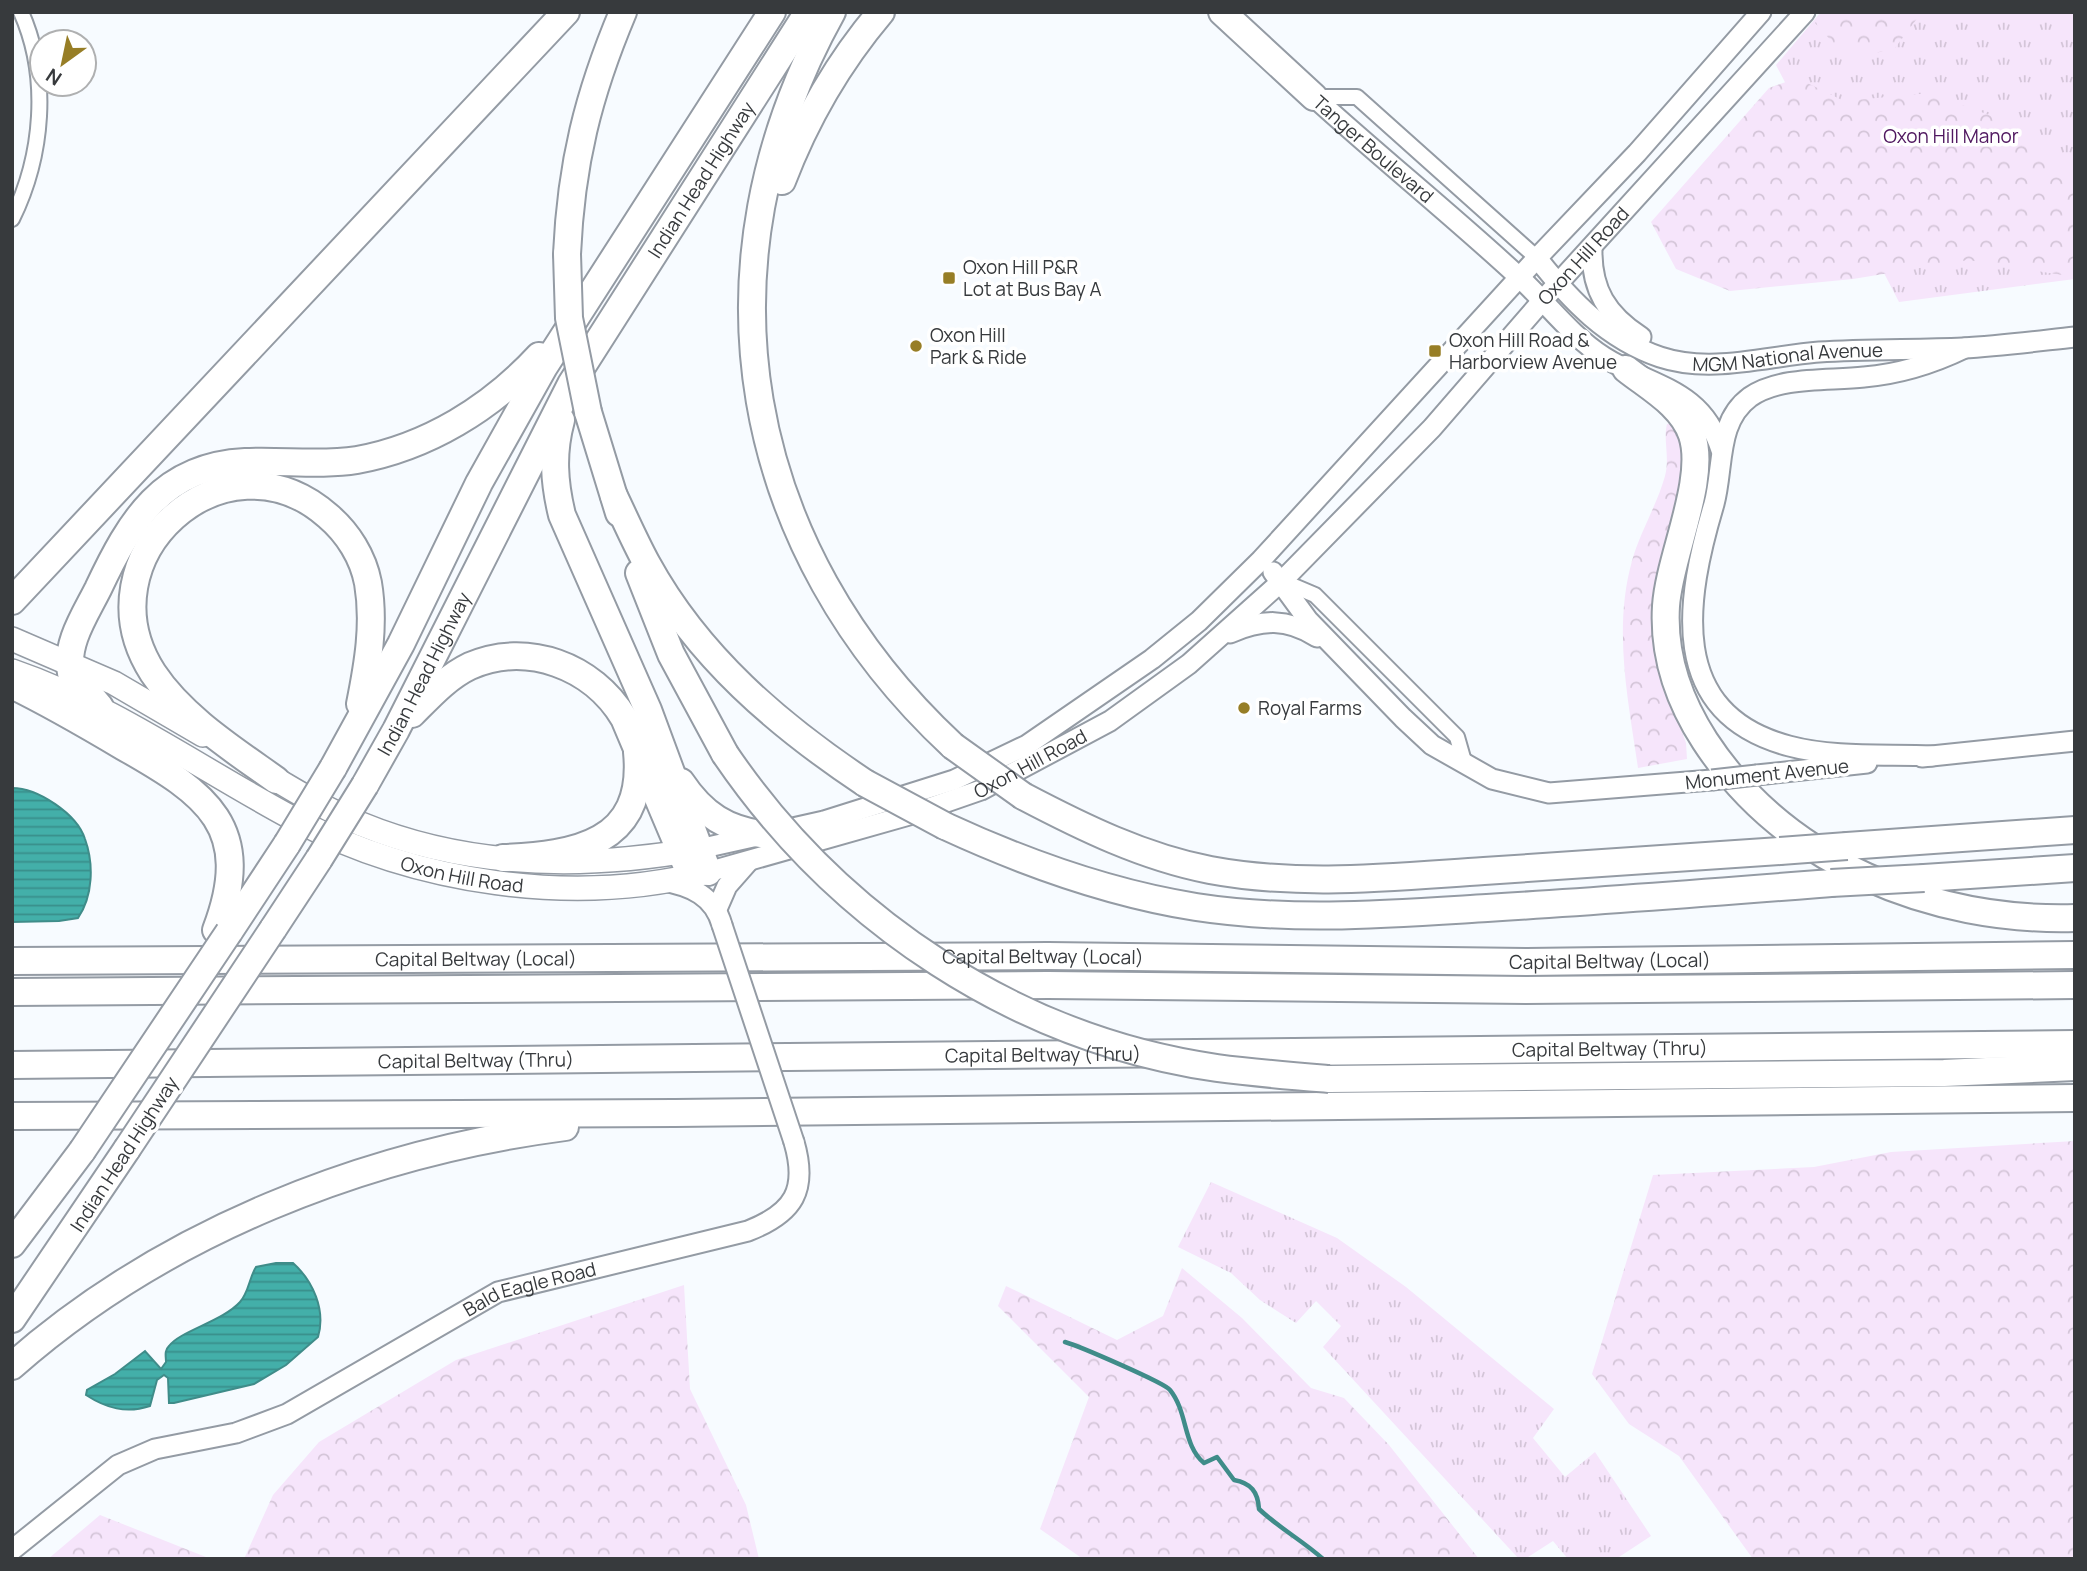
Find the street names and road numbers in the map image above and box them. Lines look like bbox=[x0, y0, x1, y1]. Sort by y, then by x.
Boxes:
street label: Tanger Boulevard bbox=[1308, 89, 1439, 209]
street label: Indian Head Highway bbox=[642, 97, 761, 263]
street label: Oxon Hill Road bbox=[1532, 201, 1635, 311]
street label: MGM National Avenue bbox=[1692, 337, 1883, 377]
street label: Indian Head Highway bbox=[371, 587, 477, 760]
street label: Oxon Hill Road bbox=[969, 723, 1091, 804]
street label: Monument Avenue bbox=[1684, 752, 1850, 796]
street label: Oxon Hill Road bbox=[398, 850, 525, 899]
street label: Capital Beltway (Local) bbox=[942, 943, 1144, 970]
street label: Capital Beltway (Local) bbox=[375, 945, 577, 972]
street label: Capital Beltway (Local) bbox=[1509, 947, 1711, 975]
street label: Capital Beltway (Thru) bbox=[1512, 1035, 1708, 1063]
street label: Capital Beltway (Thru) bbox=[945, 1041, 1141, 1069]
street label: Capital Beltway (Thru) bbox=[378, 1046, 574, 1074]
street label: Indian Head Highway bbox=[64, 1071, 184, 1237]
street label: Bald Eagle Road bbox=[458, 1256, 599, 1322]

